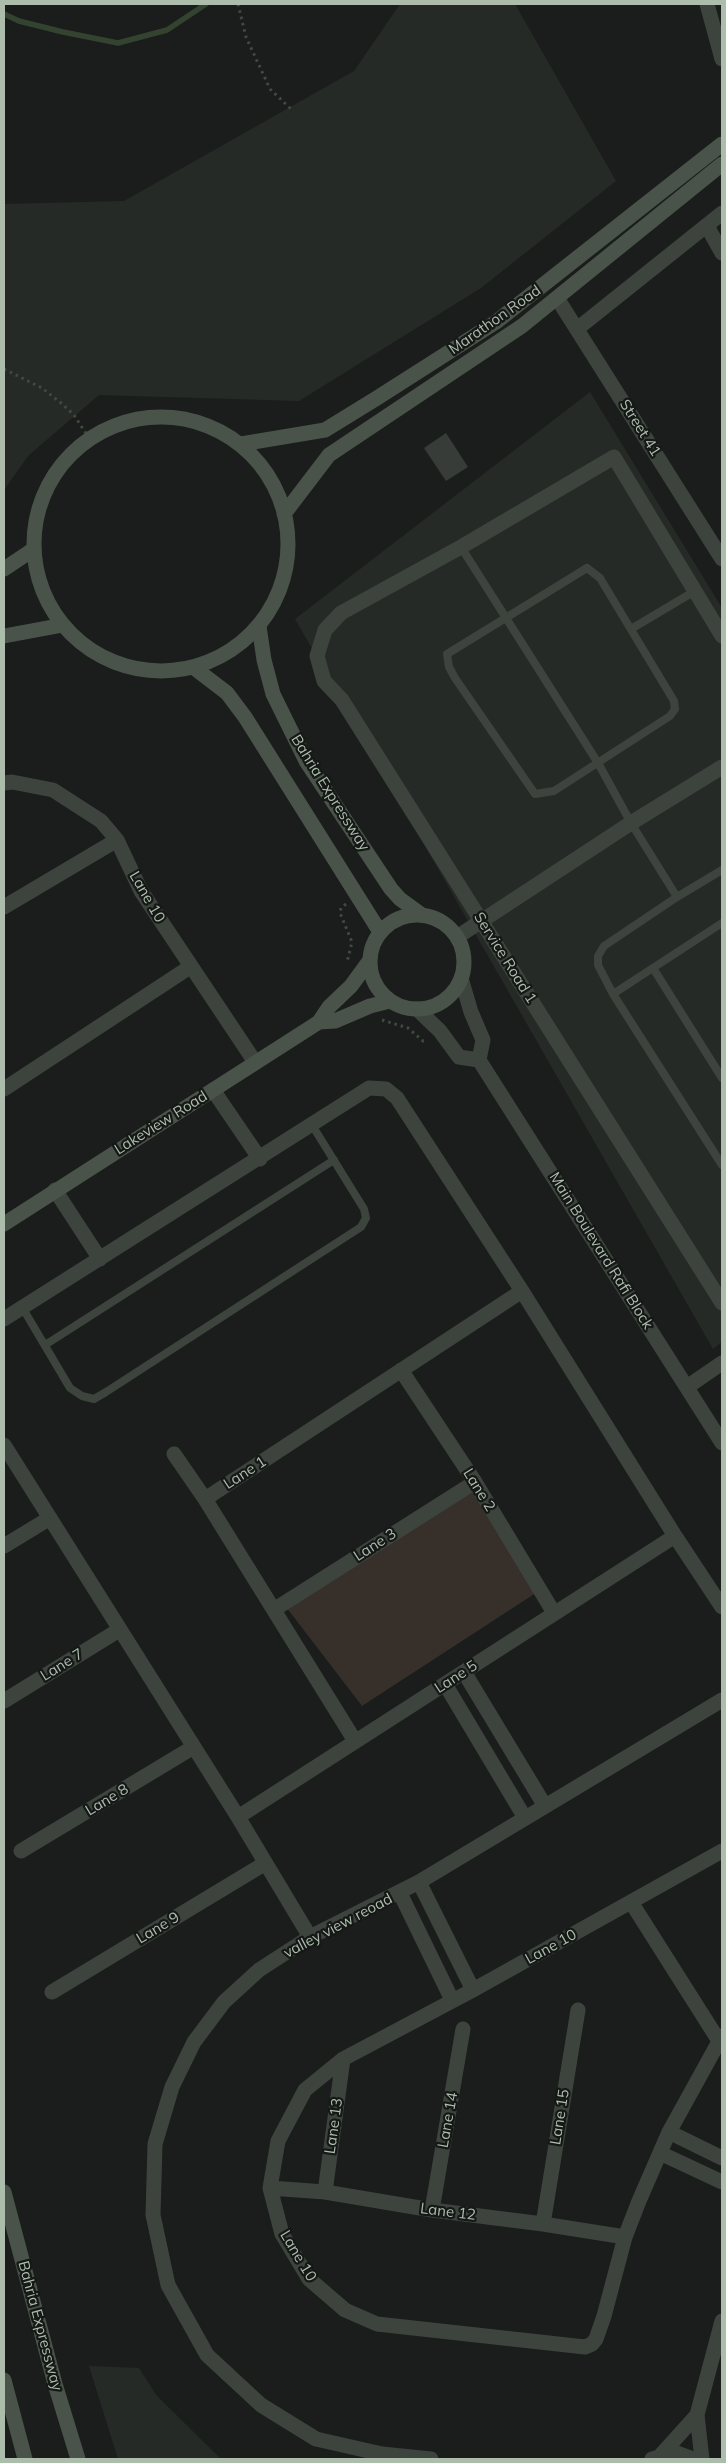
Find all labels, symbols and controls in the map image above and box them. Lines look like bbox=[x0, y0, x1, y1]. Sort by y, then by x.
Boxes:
street label: Marathon Road bbox=[445, 282, 545, 358]
street label: Street 41 bbox=[616, 396, 664, 460]
street label: Bahria Expressway bbox=[287, 732, 373, 854]
street label: Lane 10 bbox=[125, 868, 169, 926]
street label: Service Road 1 bbox=[470, 909, 540, 1007]
street label: Lakeview Road bbox=[111, 1087, 211, 1159]
street label: Main Boulevard Rafi Block bbox=[545, 1169, 657, 1333]
street label: Lane 1 bbox=[220, 1453, 270, 1493]
street label: Lane 2 bbox=[459, 1465, 499, 1515]
street label: Lane 3 bbox=[350, 1525, 400, 1565]
street label: Lane 7 bbox=[37, 1645, 87, 1685]
street label: Lane 5 bbox=[431, 1657, 481, 1697]
street label: Lane 8 bbox=[82, 1780, 132, 1820]
street label: valley view reoad bbox=[281, 1890, 395, 1962]
street label: Lane 9 bbox=[133, 1908, 183, 1948]
street label: Lane 10 bbox=[522, 1926, 580, 1968]
street label: Lane 15 bbox=[547, 2088, 573, 2146]
street label: Lane 14 bbox=[434, 2091, 462, 2149]
street label: Lane 13 bbox=[321, 2097, 347, 2155]
street label: Lane 12 bbox=[419, 2200, 477, 2224]
street label: Lane 10 bbox=[276, 2227, 320, 2285]
street label: Bahria Expressway bbox=[14, 2259, 66, 2393]

